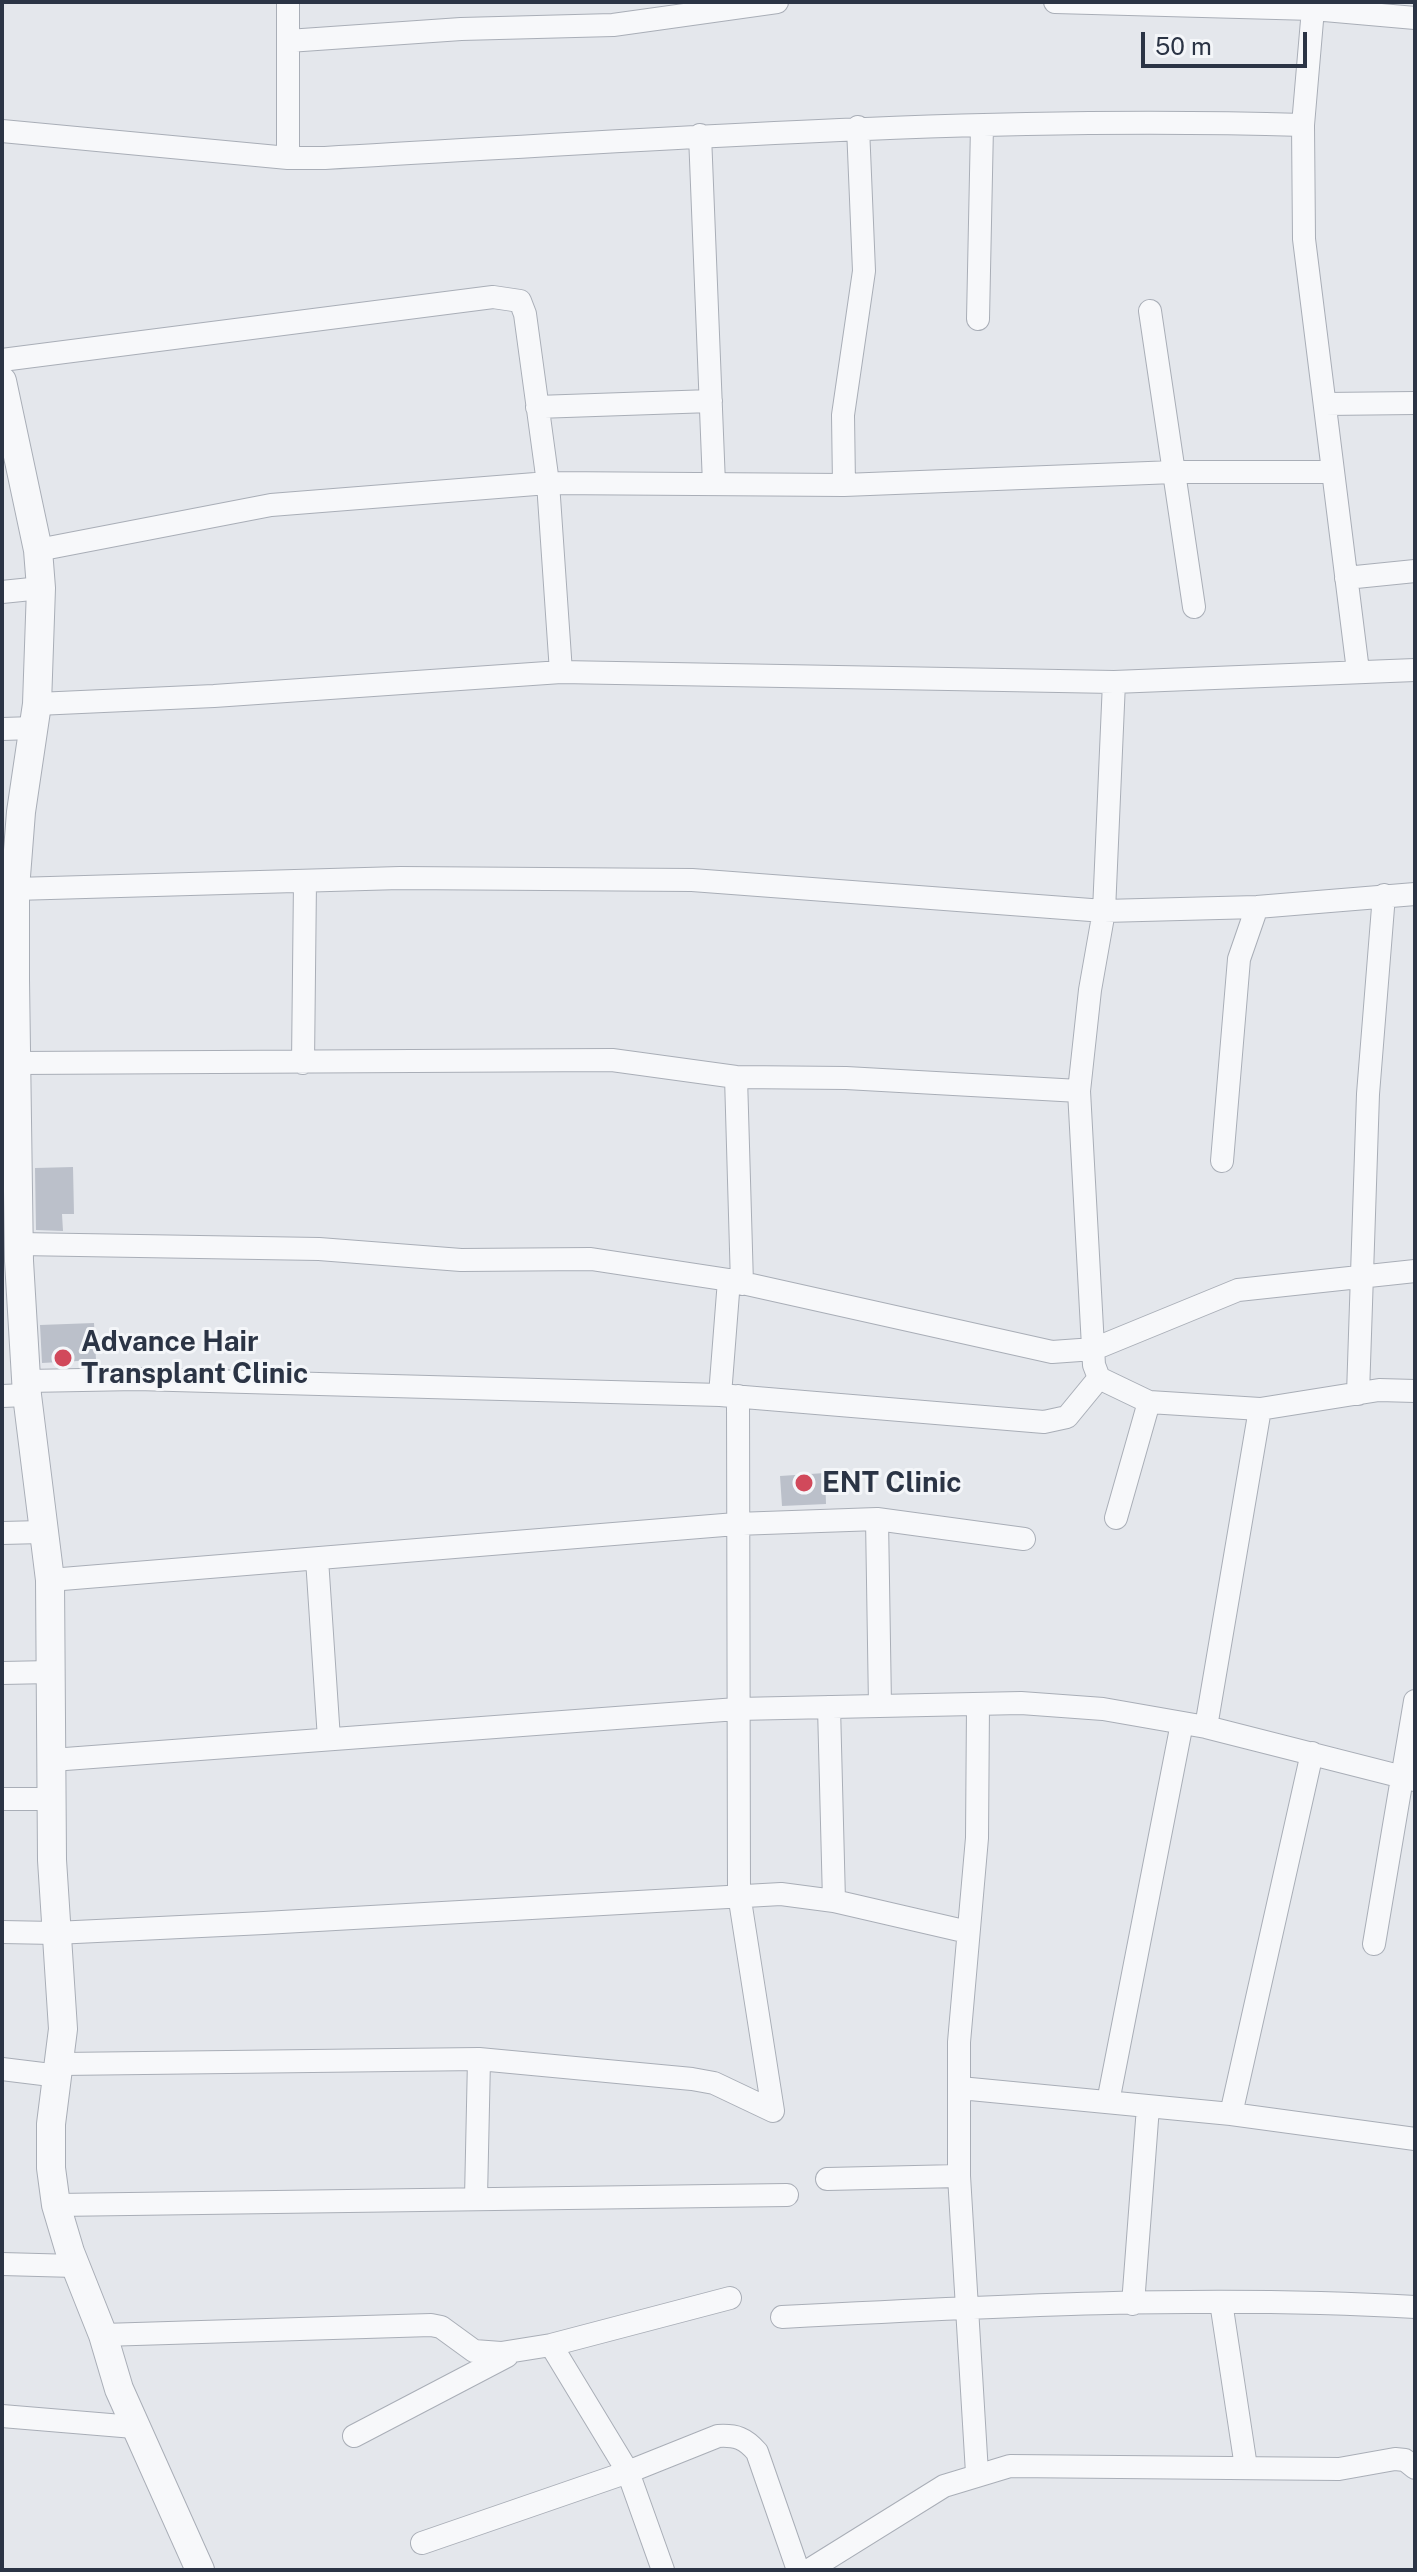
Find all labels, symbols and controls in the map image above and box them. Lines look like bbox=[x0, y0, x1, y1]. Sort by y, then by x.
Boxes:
scale bar bbox=[1145, 16, 1311, 66]
text: 50 m bbox=[1155, 32, 1212, 60]
place label: Advance Hair Transplant Clinic bbox=[81, 1325, 308, 1391]
marker: Advance Hair Transplant Clinic bbox=[52, 1347, 74, 1369]
place label: ENT Clinic bbox=[822, 1466, 961, 1500]
marker: ENT Clinic bbox=[793, 1472, 815, 1494]

